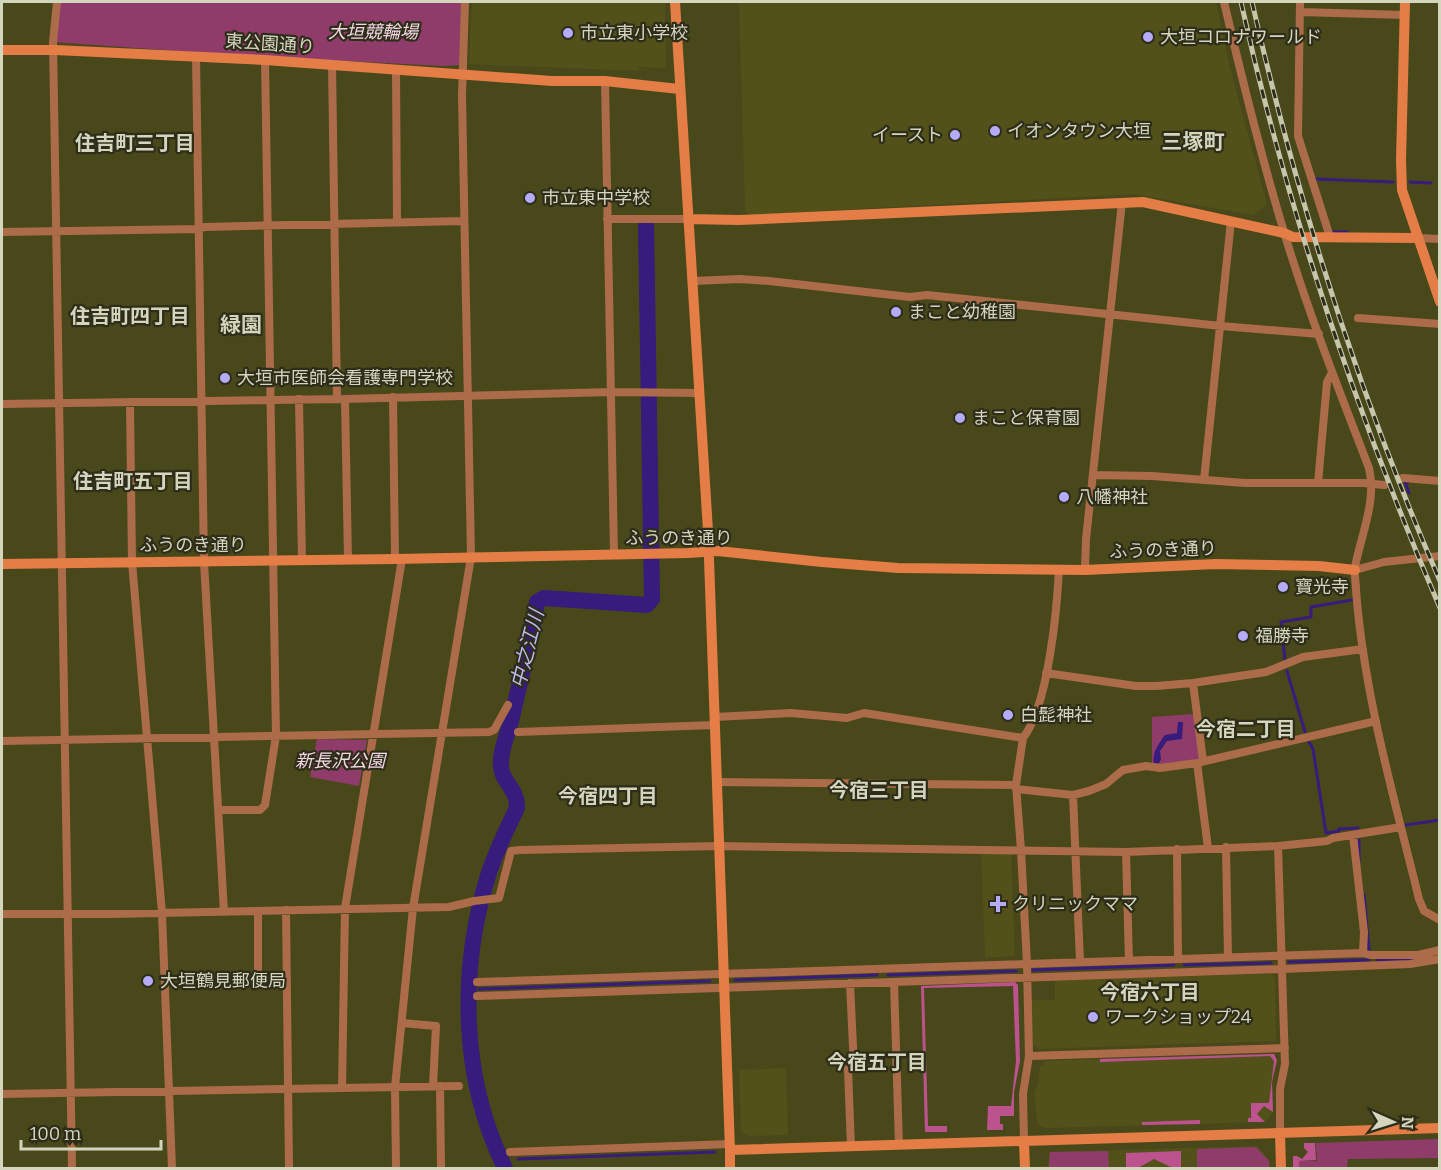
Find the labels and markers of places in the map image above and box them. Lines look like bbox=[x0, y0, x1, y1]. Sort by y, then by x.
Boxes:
place label: 市立東小学校 bbox=[580, 22, 688, 44]
marker: 市立東小学校 bbox=[561, 26, 575, 40]
place label: 大垣コロナワールド bbox=[1160, 26, 1322, 48]
marker: 大垣コロナワールド bbox=[1141, 30, 1155, 44]
place label: イオンタウン大垣 bbox=[1007, 120, 1151, 142]
place label: イースト bbox=[872, 124, 943, 146]
marker: イオンタウン大垣 bbox=[988, 124, 1002, 138]
marker: イースト bbox=[948, 128, 962, 142]
place label: 市立東中学校 bbox=[542, 187, 650, 209]
marker: 市立東中学校 bbox=[523, 191, 537, 205]
place label: まこと幼稚園 bbox=[908, 301, 1016, 323]
marker: まこと幼稚園 bbox=[889, 305, 903, 319]
place label: 大垣市医師会看護専門学校 bbox=[237, 367, 453, 389]
marker: 大垣市医師会看護専門学校 bbox=[218, 371, 232, 385]
place label: まこと保育園 bbox=[972, 407, 1080, 429]
marker: まこと保育園 bbox=[953, 411, 967, 425]
place label: 八幡神社 bbox=[1076, 486, 1148, 508]
marker: 八幡神社 bbox=[1057, 490, 1071, 504]
place label: 寶光寺 bbox=[1295, 576, 1349, 598]
marker: 寶光寺 bbox=[1276, 580, 1290, 594]
place label: 福勝寺 bbox=[1255, 625, 1309, 647]
marker: 福勝寺 bbox=[1236, 629, 1250, 643]
place label: 白髭神社 bbox=[1020, 704, 1092, 726]
marker: 白髭神社 bbox=[1001, 708, 1015, 722]
place label: クリニックママ bbox=[1012, 893, 1138, 915]
marker: クリニックママ bbox=[989, 895, 1007, 913]
place label: 大垣鶴見郵便局 bbox=[160, 970, 286, 992]
marker: 大垣鶴見郵便局 bbox=[141, 974, 155, 988]
place label: ワークショップ24 bbox=[1105, 1006, 1252, 1028]
marker: ワークショップ24 bbox=[1086, 1010, 1100, 1024]

